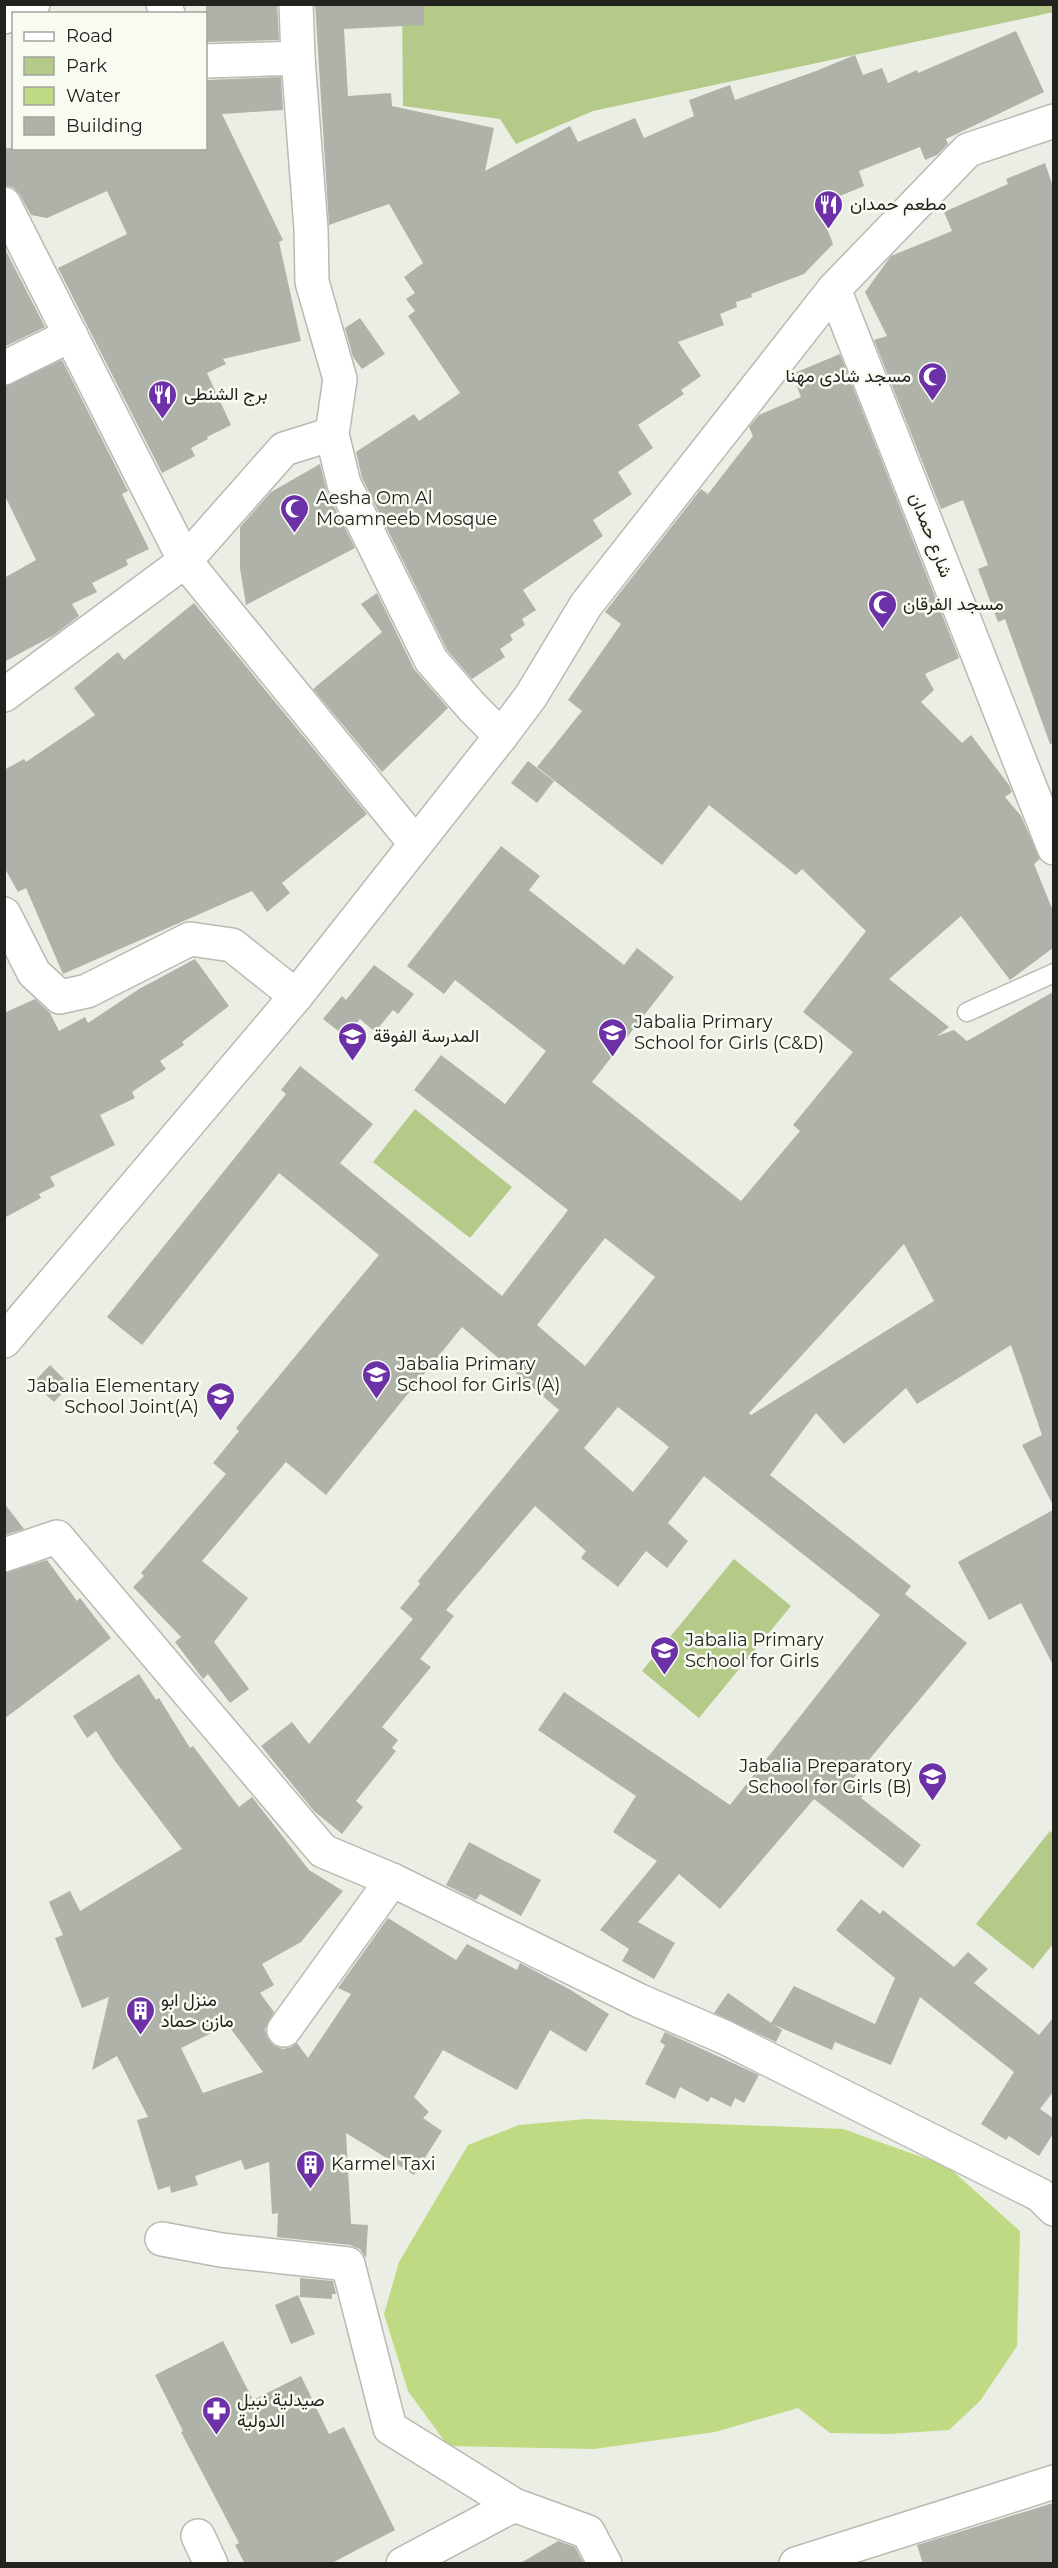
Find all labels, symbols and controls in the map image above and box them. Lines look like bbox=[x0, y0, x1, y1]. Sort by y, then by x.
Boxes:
legend bbox=[12, 12, 207, 150]
text: Road bbox=[66, 25, 113, 47]
text: Park bbox=[66, 55, 107, 77]
text: Water bbox=[66, 85, 121, 107]
text: Building bbox=[66, 115, 143, 137]
restaurant icon: مطعم حمدان bbox=[813, 188, 845, 230]
place label: مطعم حمدان bbox=[850, 193, 946, 216]
mosque icon: مسجد شادى مهنا bbox=[916, 360, 948, 402]
place label: مسجد شادى مهنا bbox=[785, 365, 911, 387]
restaurant icon: برج الشنطى bbox=[147, 378, 179, 420]
place label: برج الشنطى bbox=[184, 383, 267, 406]
place label: Aesha Om Al Moamneeb Mosque bbox=[316, 487, 498, 530]
street label: شارع حمدان bbox=[904, 489, 957, 581]
mosque icon: Aesha Om Al Moamneeb Mosque bbox=[279, 492, 311, 534]
mosque icon: مسجد الفرقان bbox=[866, 588, 898, 630]
place label: مسجد الفرقان bbox=[903, 593, 1004, 615]
place label: Jabalia Primary School for Girls (C&D) bbox=[633, 1011, 824, 1054]
school or university icon: Jabalia Primary School for Girls (C&D) bbox=[597, 1016, 629, 1058]
school or university icon: المدرسة الفوقة bbox=[336, 1020, 368, 1062]
place label: المدرسة الفوقة bbox=[373, 1025, 479, 1047]
place label: Jabalia Primary School for Girls (A) bbox=[396, 1353, 560, 1396]
school or university icon: Jabalia Primary School for Girls (A) bbox=[360, 1358, 392, 1400]
place label: Jabalia Elementary School Joint(A) bbox=[26, 1375, 199, 1418]
school or university icon: Jabalia Elementary School Joint(A) bbox=[204, 1380, 236, 1422]
place label: Jabalia Primary School for Girls bbox=[684, 1629, 824, 1672]
school or university icon: Jabalia Primary School for Girls bbox=[648, 1634, 680, 1676]
place label: Jabalia Preparatory School for Girls (B) bbox=[738, 1755, 912, 1798]
school or university icon: Jabalia Preparatory School for Girls (B) bbox=[917, 1760, 949, 1802]
place label: منزل ابو مازن حماد bbox=[161, 1989, 234, 2032]
building icon: منزل ابو مازن حماد bbox=[124, 1994, 156, 2036]
building icon: Karmel Taxi bbox=[294, 2148, 326, 2190]
place label: Karmel Taxi bbox=[331, 2153, 436, 2175]
place label: صيدلية نبيل الدولية bbox=[237, 2389, 325, 2432]
pharmacy icon: صيدلية نبيل الدولية bbox=[200, 2394, 232, 2436]

